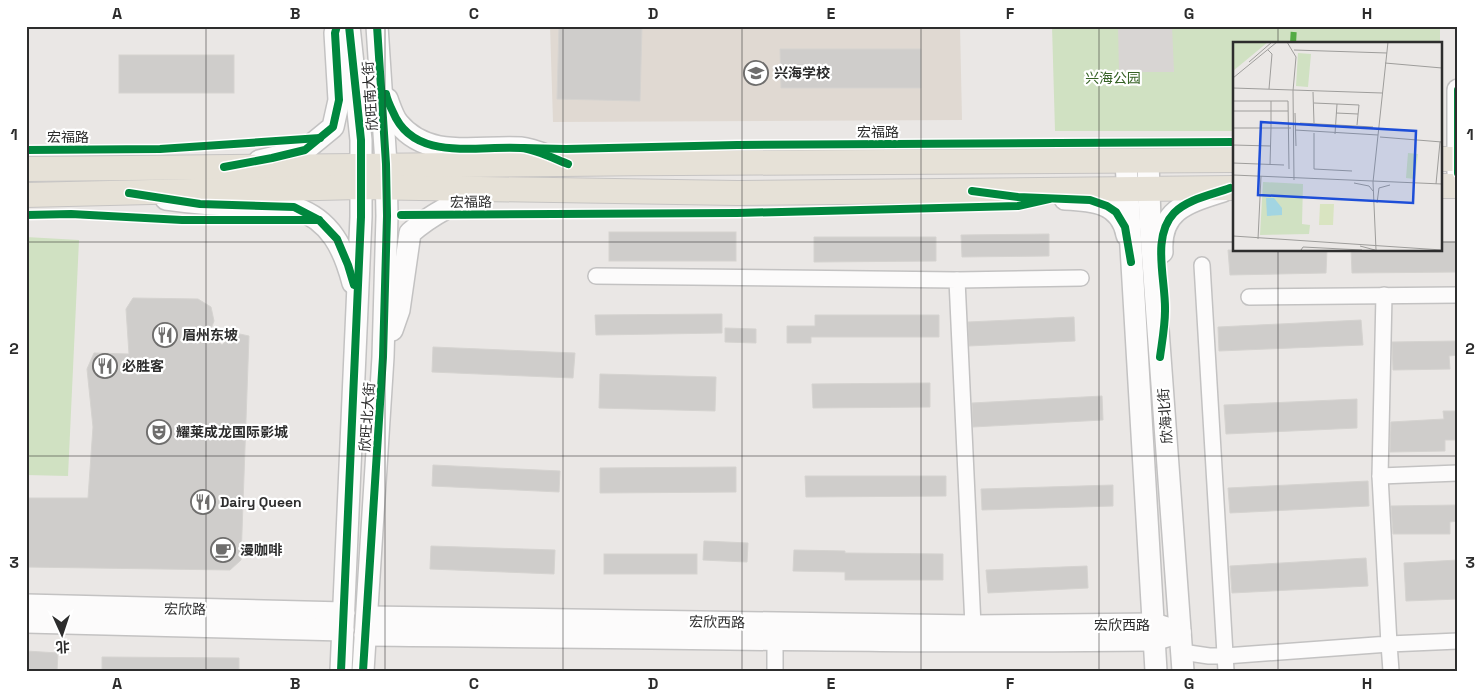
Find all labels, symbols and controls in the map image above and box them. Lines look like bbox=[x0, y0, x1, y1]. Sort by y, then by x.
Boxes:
text: A bbox=[112, 3, 122, 24]
text: B bbox=[290, 3, 300, 24]
text: C bbox=[469, 3, 479, 24]
text: D bbox=[648, 3, 658, 24]
text: E bbox=[827, 3, 836, 24]
text: F bbox=[1006, 3, 1015, 24]
text: G bbox=[1184, 3, 1194, 24]
text: H bbox=[1362, 3, 1372, 24]
inset map bbox=[1233, 42, 1442, 251]
street label: 欣旺南大街 bbox=[359, 60, 381, 132]
school or university icon: 兴海学校 bbox=[743, 60, 769, 86]
place label: 兴海学校 bbox=[774, 64, 830, 82]
park label: 兴海公园 bbox=[1085, 69, 1141, 87]
street label: 宏福路 bbox=[857, 123, 899, 141]
text: 1 bbox=[10, 124, 18, 145]
text: 1 bbox=[1466, 124, 1474, 145]
street label: 宏福路 bbox=[47, 128, 89, 146]
street label: 宏福路 bbox=[450, 193, 492, 211]
restaurant icon: 眉州东坡 bbox=[152, 322, 178, 348]
place label: 眉州东坡 bbox=[182, 326, 238, 344]
text: 2 bbox=[9, 338, 19, 359]
text: 2 bbox=[1465, 338, 1475, 359]
restaurant icon: 必胜客 bbox=[92, 353, 118, 379]
place label: 必胜客 bbox=[122, 357, 164, 375]
street label: 欣旺北大街 bbox=[356, 381, 378, 453]
street label: 欣海北街 bbox=[1154, 387, 1176, 445]
theatre icon: 耀莱成龙国际影城 bbox=[146, 419, 172, 445]
place label: 耀莱成龙国际影城 bbox=[176, 423, 288, 441]
restaurant icon: Dairy Queen bbox=[190, 489, 216, 515]
place label: Dairy Queen bbox=[220, 493, 302, 511]
cafe icon: 漫咖啡 bbox=[210, 537, 236, 563]
place label: 漫咖啡 bbox=[240, 541, 283, 559]
text: 3 bbox=[9, 552, 19, 573]
text: 3 bbox=[1465, 552, 1475, 573]
street label: 宏欣路 bbox=[164, 600, 206, 618]
north arrow bbox=[38, 610, 88, 660]
street label: 宏欣西路 bbox=[689, 613, 745, 631]
street label: 宏欣西路 bbox=[1094, 616, 1150, 634]
text: 北 bbox=[55, 638, 70, 656]
text: A bbox=[112, 673, 122, 694]
text: B bbox=[290, 673, 300, 694]
text: C bbox=[469, 673, 479, 694]
text: D bbox=[648, 673, 658, 694]
text: E bbox=[827, 673, 836, 694]
text: F bbox=[1006, 673, 1015, 694]
text: G bbox=[1184, 673, 1194, 694]
text: H bbox=[1362, 673, 1372, 694]

